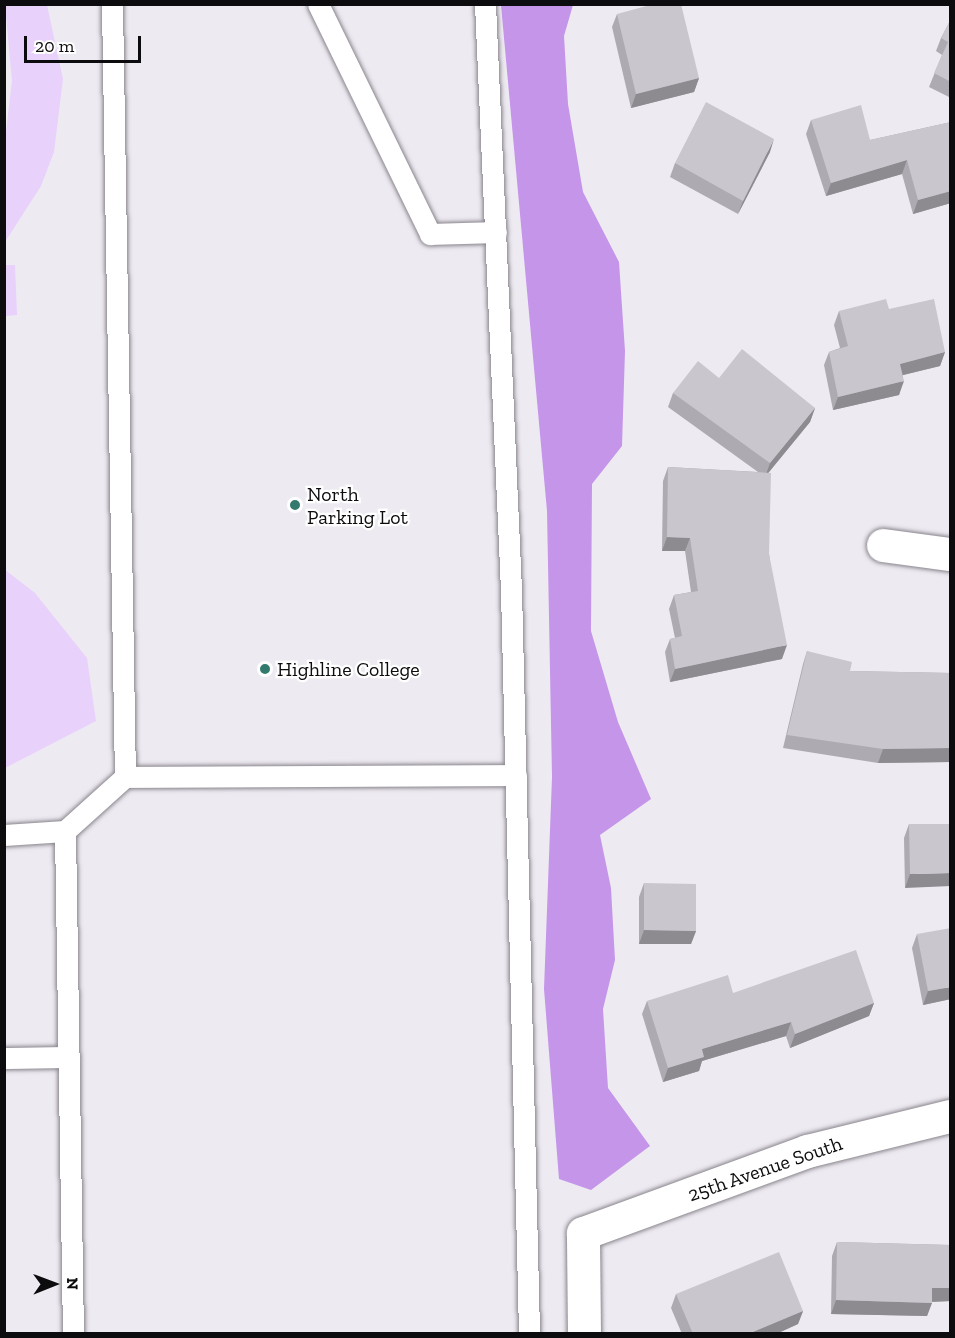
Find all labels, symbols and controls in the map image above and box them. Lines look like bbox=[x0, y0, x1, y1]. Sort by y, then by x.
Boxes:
scale bar bbox=[27, 24, 144, 62]
text: 20 m bbox=[35, 35, 74, 57]
place label: North Parking Lot bbox=[307, 482, 408, 529]
marker: North Parking Lot bbox=[288, 498, 302, 512]
place label: Highline College bbox=[277, 657, 420, 681]
marker: Highline College bbox=[258, 662, 272, 676]
street label: 25th Avenue South bbox=[684, 1131, 846, 1207]
north arrow bbox=[24, 1254, 84, 1314]
text: N bbox=[63, 1277, 82, 1290]

